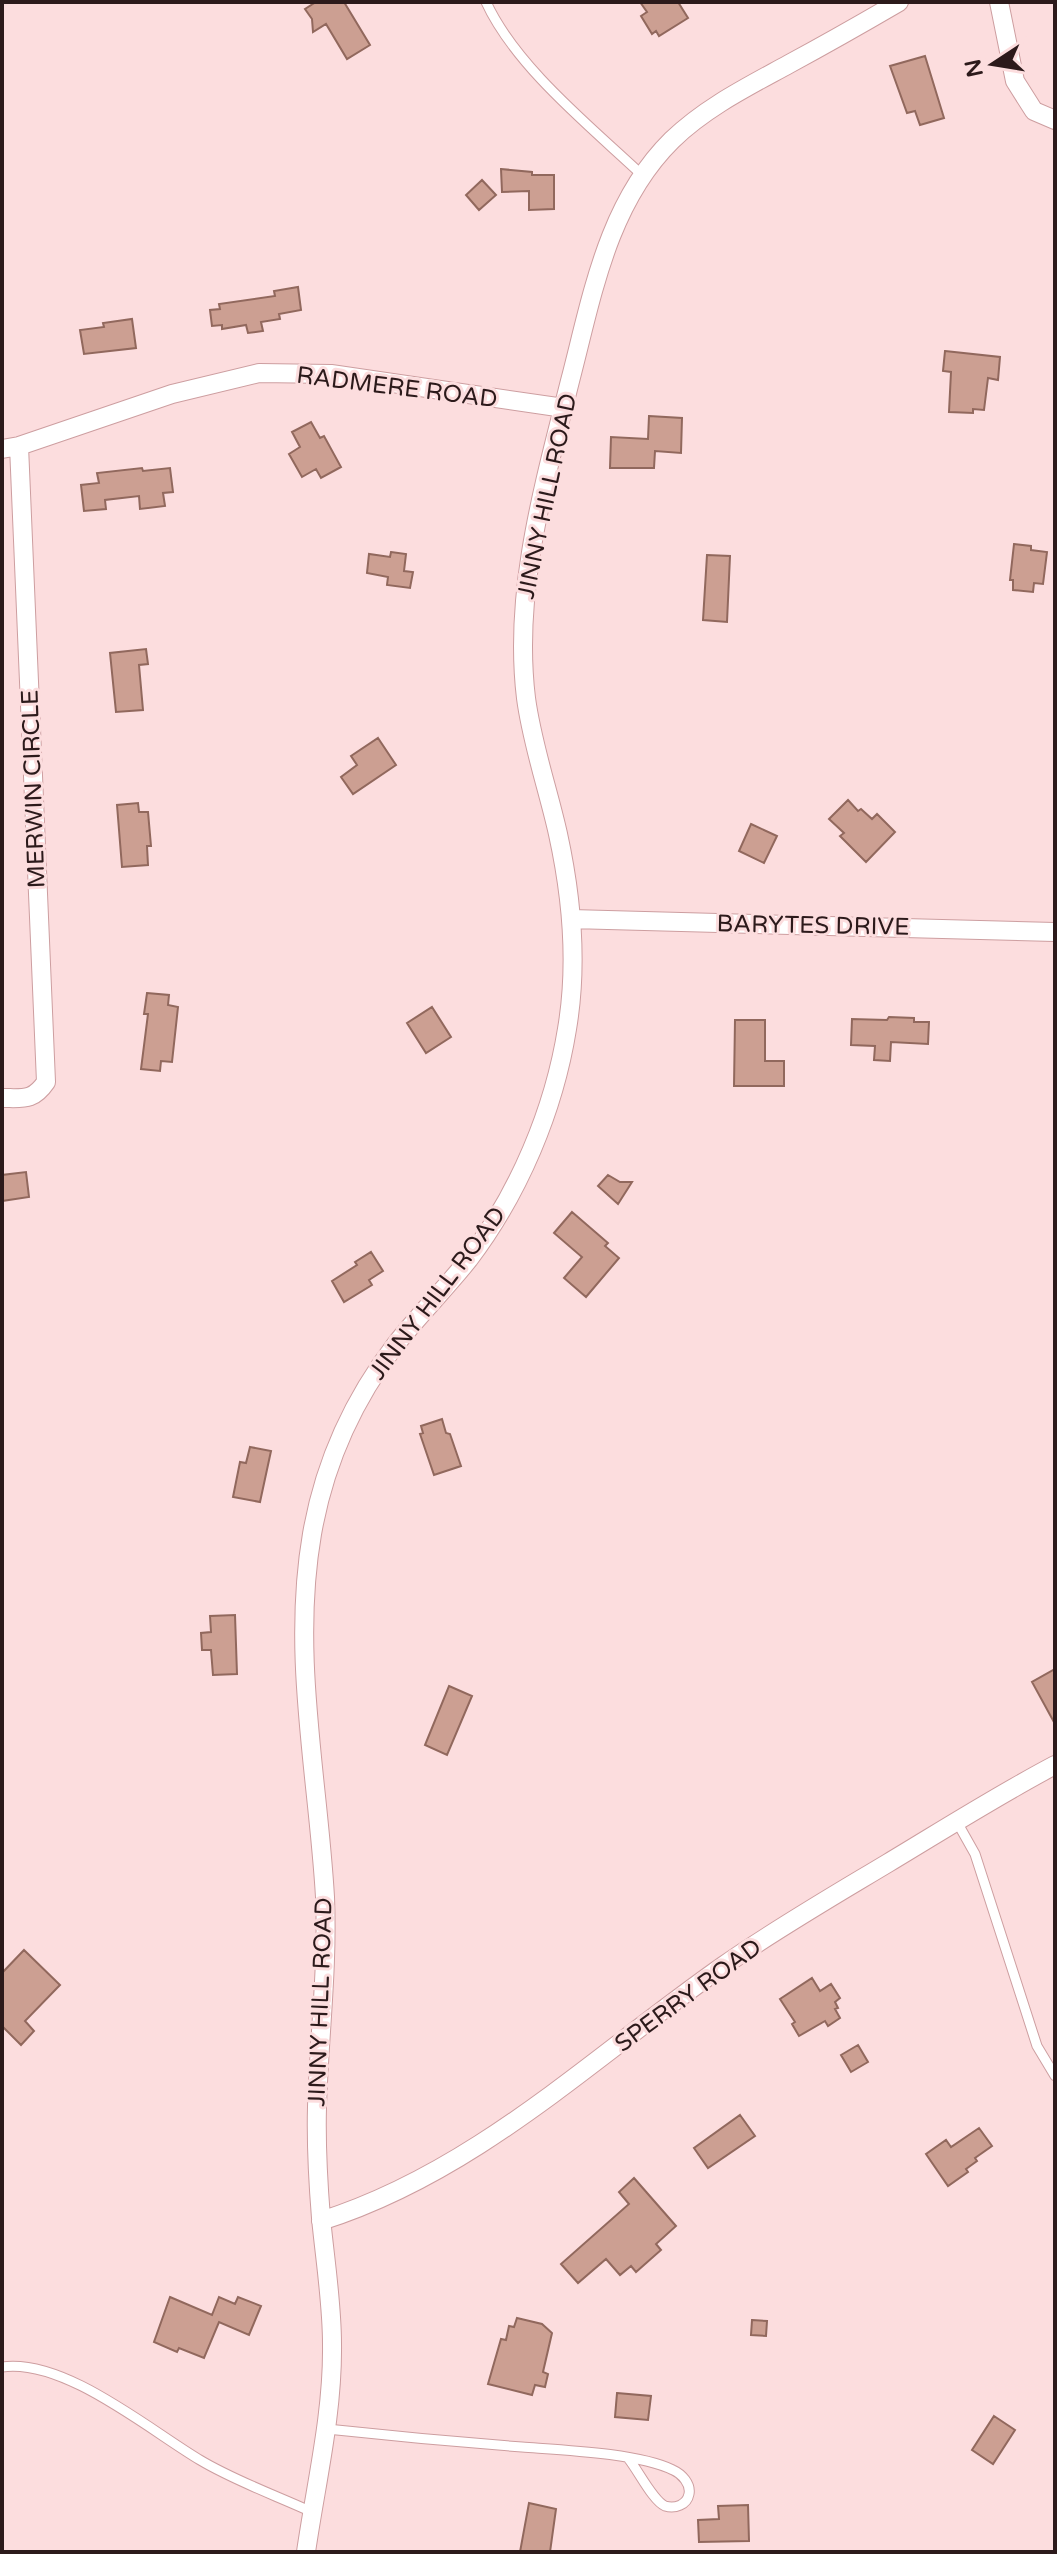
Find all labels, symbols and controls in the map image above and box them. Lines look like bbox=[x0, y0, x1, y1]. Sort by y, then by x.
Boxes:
north arrow bbox=[953, 24, 1033, 104]
text: N bbox=[960, 57, 989, 79]
street label: RADMERE ROAD bbox=[295, 361, 499, 414]
street label: JINNY HILL ROAD bbox=[512, 391, 583, 601]
street label: MERWIN CIRCLE bbox=[16, 689, 51, 889]
street label: BARYTES DRIVE bbox=[716, 909, 910, 942]
street label: JINNY HILL ROAD bbox=[363, 1201, 512, 1386]
street label: JINNY HILL ROAD bbox=[302, 1897, 339, 2107]
street label: SPERRY ROAD bbox=[609, 1932, 767, 2058]

